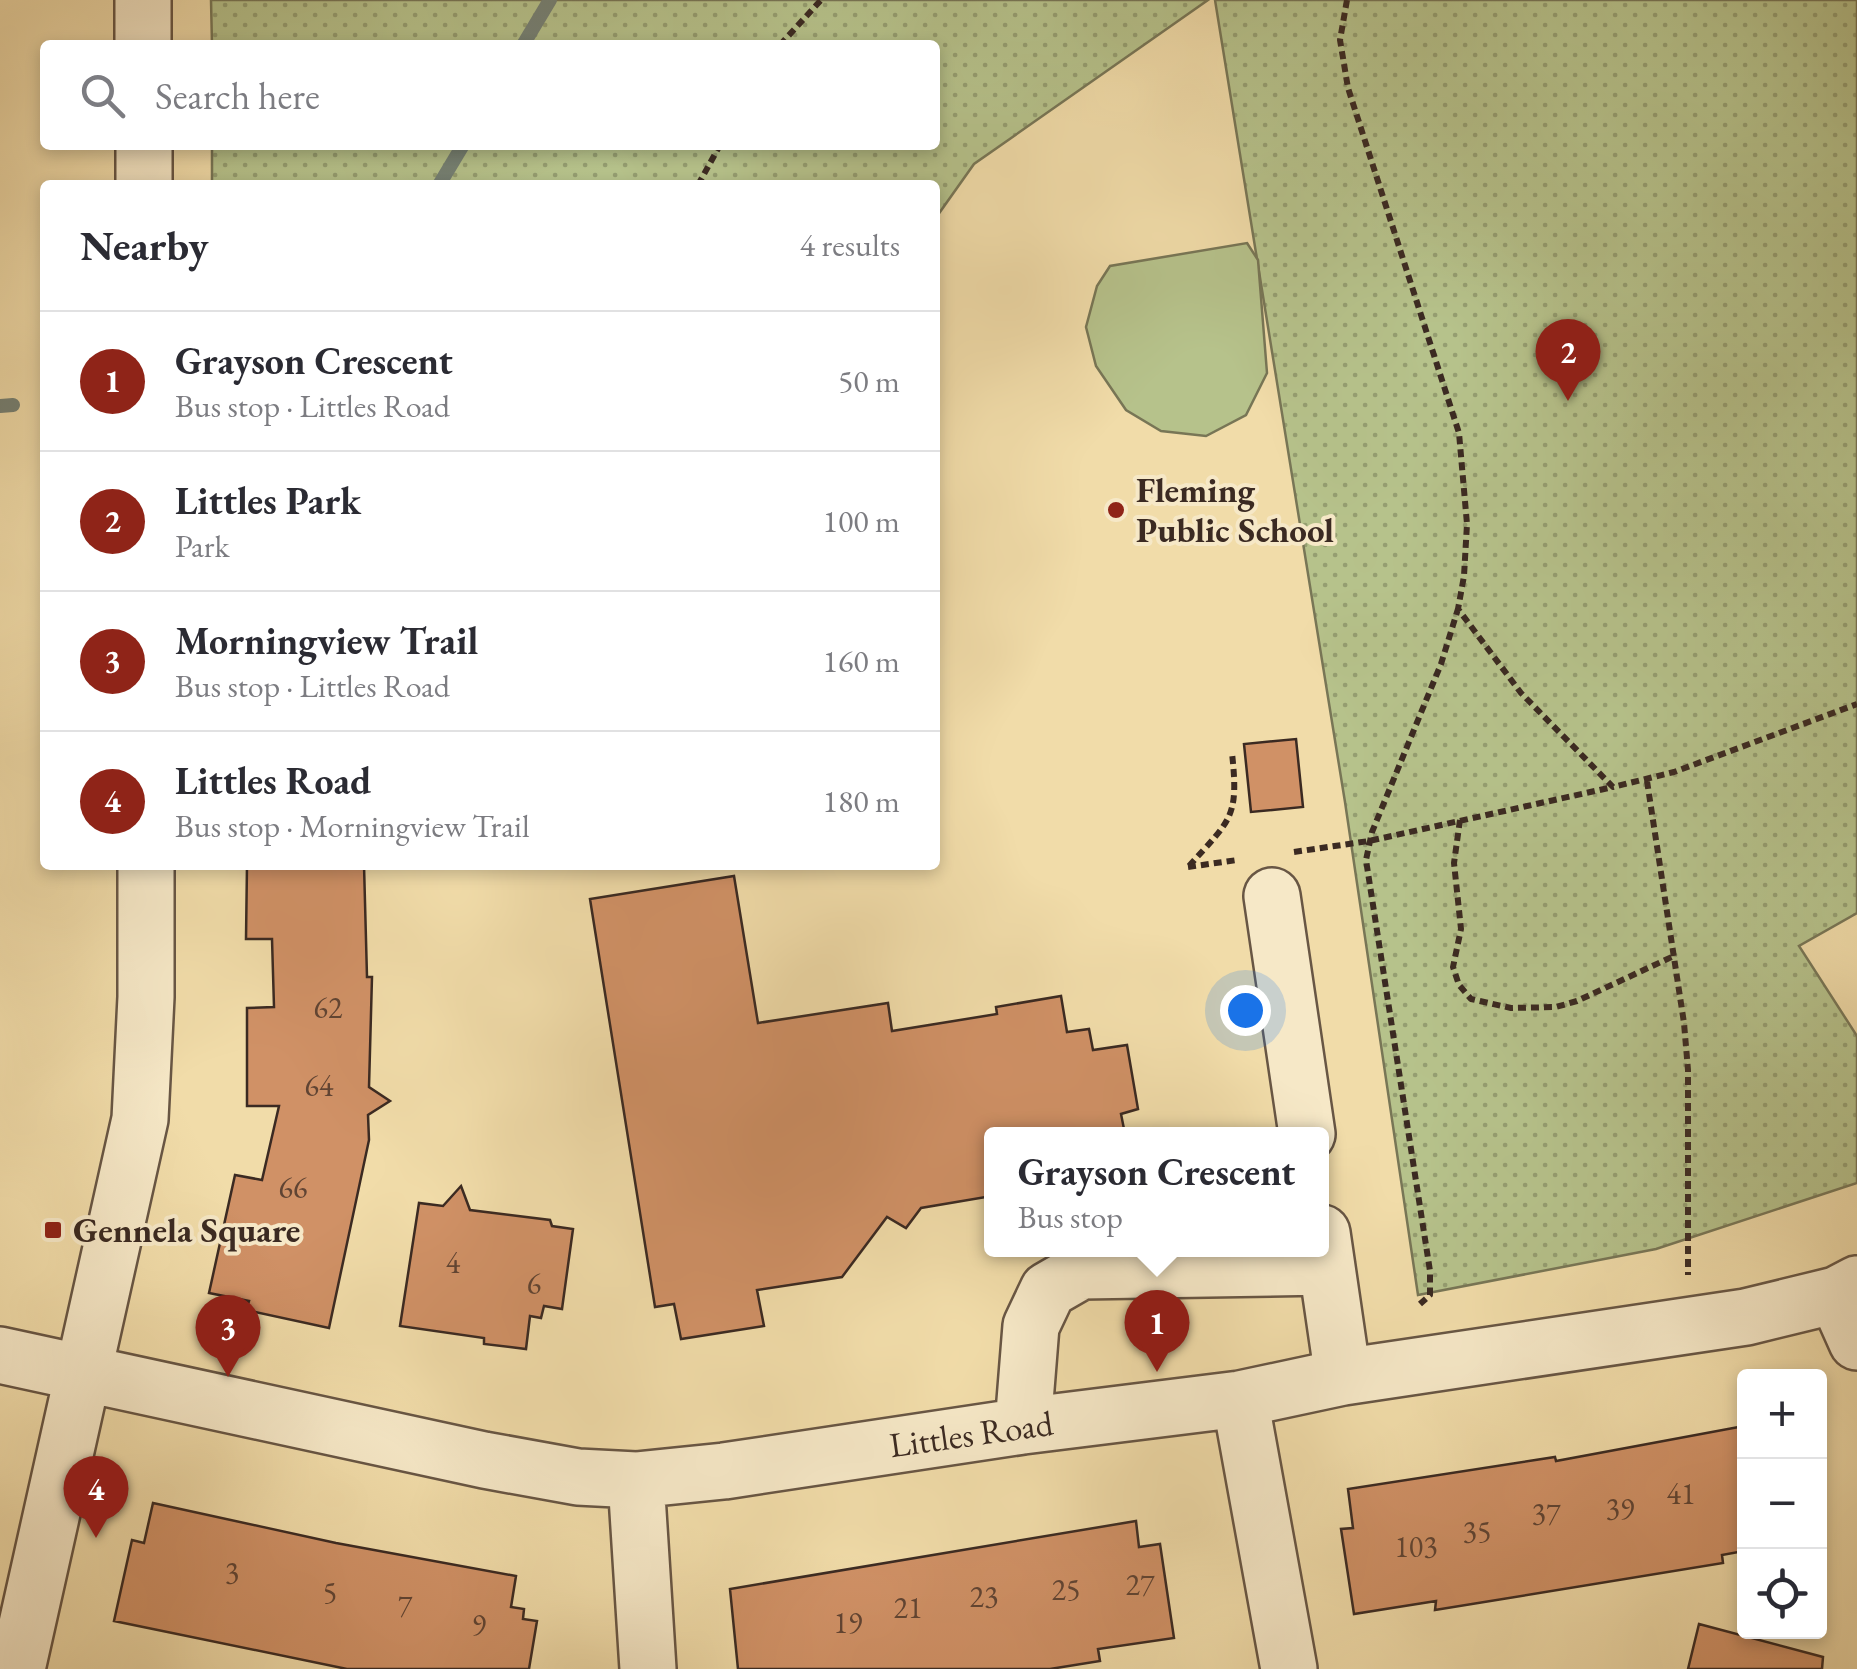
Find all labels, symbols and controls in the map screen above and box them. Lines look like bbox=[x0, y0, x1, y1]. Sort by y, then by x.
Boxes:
search box bbox=[40, 40, 940, 150]
icon: search bbox=[75, 68, 130, 123]
text: Search here bbox=[155, 71, 320, 120]
text: Nearby bbox=[80, 218, 209, 273]
text: 4 results bbox=[800, 224, 900, 266]
pin: 2 bbox=[1536, 318, 1600, 401]
text: Grayson Crescent bbox=[175, 336, 453, 385]
text: 1 bbox=[104, 360, 121, 402]
text: 50 m bbox=[838, 360, 900, 402]
text: Bus stop · Littles Road bbox=[175, 385, 450, 427]
place label: Fleming Public School bbox=[1136, 467, 1334, 552]
text: Littles Park bbox=[175, 476, 361, 525]
marker: Fleming Public School bbox=[1105, 499, 1127, 521]
text: 2 bbox=[104, 500, 121, 542]
text: 100 m bbox=[823, 500, 900, 542]
text: Park bbox=[175, 525, 230, 567]
text: Morningview Trail bbox=[175, 616, 478, 665]
text: 3 bbox=[104, 640, 121, 682]
text: 160 m bbox=[823, 640, 900, 682]
text: Bus stop · Littles Road bbox=[175, 665, 450, 707]
text: Littles Road bbox=[175, 756, 371, 805]
text: 4 bbox=[104, 780, 121, 822]
text: 180 m bbox=[823, 780, 900, 822]
text: Bus stop · Morningview Trail bbox=[175, 805, 530, 847]
your location bbox=[1220, 985, 1271, 1036]
house number: 62 bbox=[314, 988, 343, 1027]
house number: 64 bbox=[305, 1066, 334, 1105]
popup bbox=[984, 1127, 1329, 1257]
text: Grayson Crescent bbox=[1018, 1147, 1295, 1196]
house number: 66 bbox=[279, 1168, 307, 1207]
text: Bus stop bbox=[1018, 1196, 1123, 1238]
place label: Gennela Square bbox=[73, 1207, 300, 1252]
marker: Gennela Square bbox=[42, 1219, 64, 1241]
house number: 4 bbox=[446, 1243, 461, 1282]
house number: 6 bbox=[527, 1264, 541, 1303]
pin: 1 bbox=[1124, 1290, 1190, 1372]
pin: 3 bbox=[196, 1294, 260, 1377]
map controls bbox=[1737, 1369, 1827, 1639]
button: + bbox=[1737, 1369, 1827, 1459]
street label: Littles Road bbox=[886, 1400, 1056, 1467]
pin: 4 bbox=[64, 1456, 128, 1538]
button: − bbox=[1737, 1459, 1827, 1549]
house number: 41 bbox=[1667, 1474, 1695, 1513]
house number: 39 bbox=[1606, 1489, 1634, 1528]
house number: 37 bbox=[1532, 1494, 1561, 1533]
house number: 35 bbox=[1463, 1512, 1491, 1551]
house number: 103 bbox=[1394, 1527, 1438, 1566]
button: locate bbox=[1737, 1549, 1827, 1639]
house number: 3 bbox=[225, 1553, 239, 1592]
house number: 27 bbox=[1126, 1565, 1155, 1604]
house number: 25 bbox=[1052, 1570, 1080, 1609]
house number: 5 bbox=[323, 1573, 337, 1612]
house number: 23 bbox=[970, 1577, 998, 1616]
house number: 7 bbox=[398, 1586, 413, 1625]
house number: 21 bbox=[894, 1588, 922, 1627]
house number: 19 bbox=[834, 1603, 862, 1642]
house number: 9 bbox=[472, 1605, 486, 1644]

